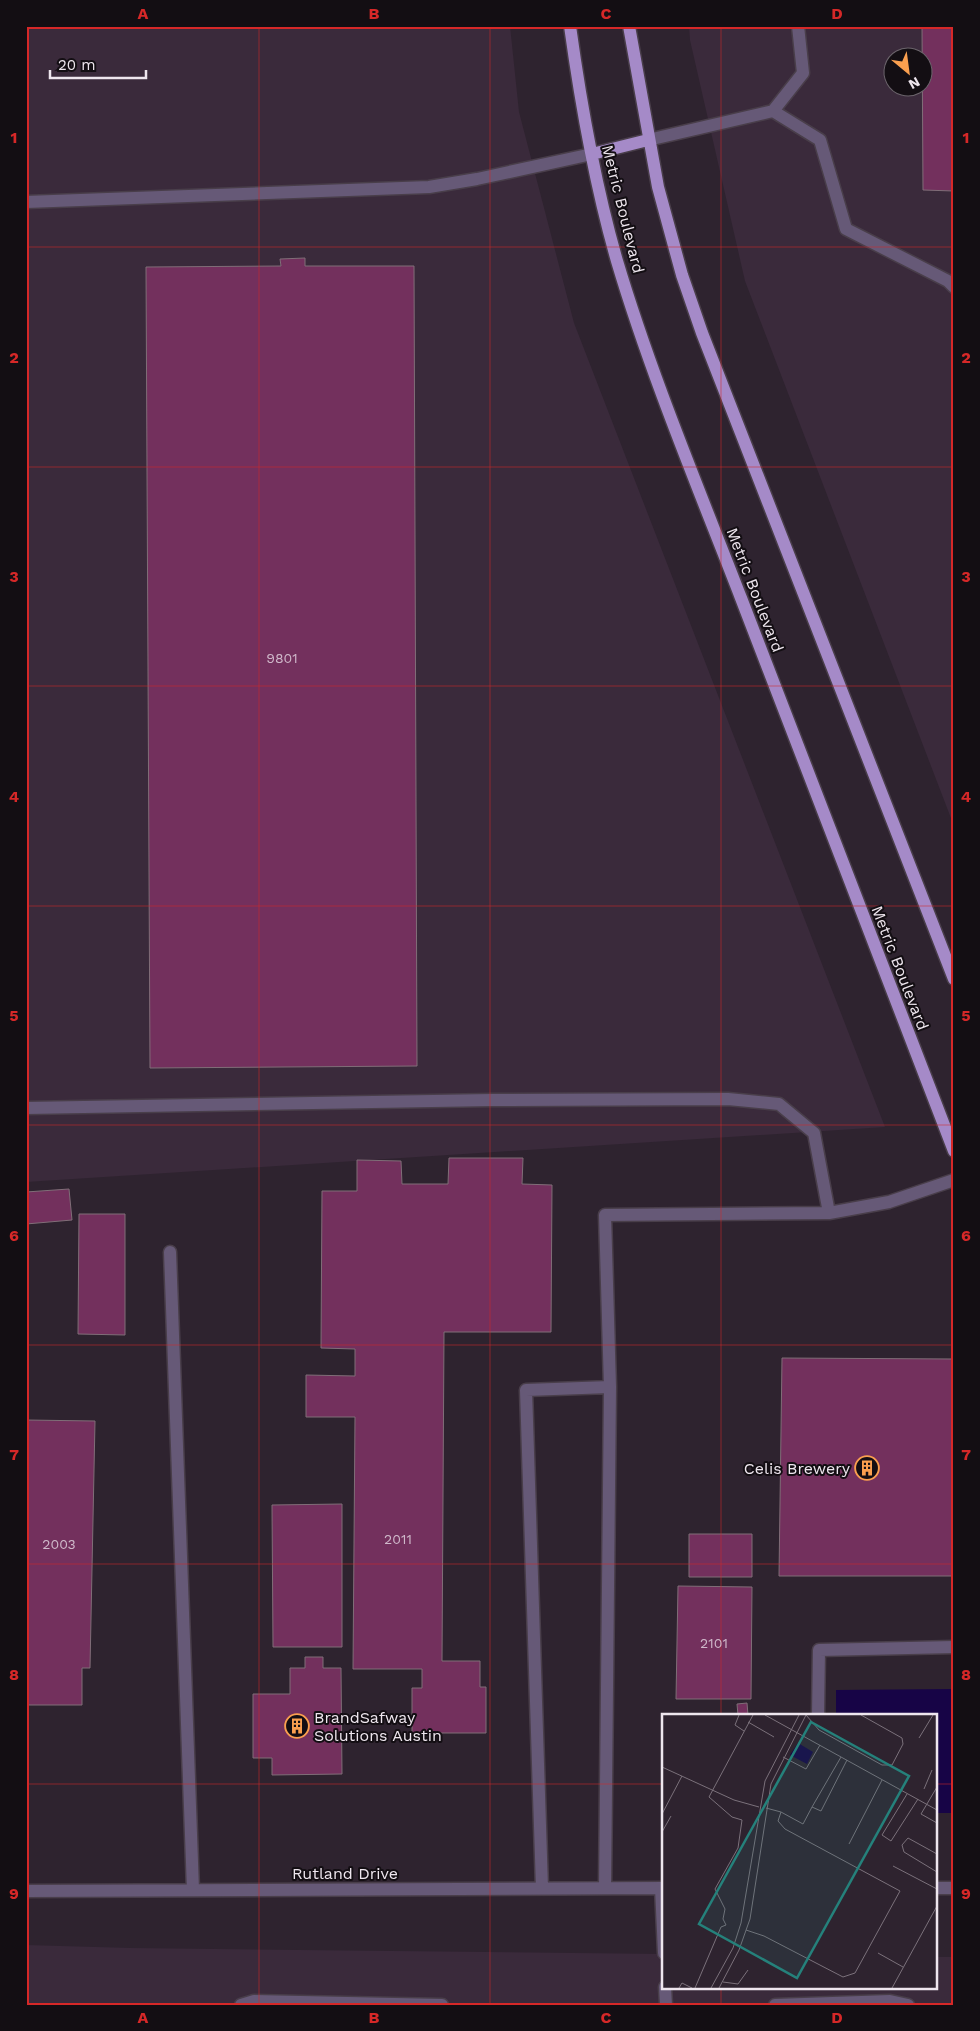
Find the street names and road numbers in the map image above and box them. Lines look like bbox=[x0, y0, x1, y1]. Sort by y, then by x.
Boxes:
street label: Metric Boulevard bbox=[598, 143, 648, 275]
street label: Metric Boulevard bbox=[723, 525, 787, 655]
street label: Metric Boulevard bbox=[868, 903, 932, 1033]
street label: Rutland Drive bbox=[292, 1864, 398, 1883]

